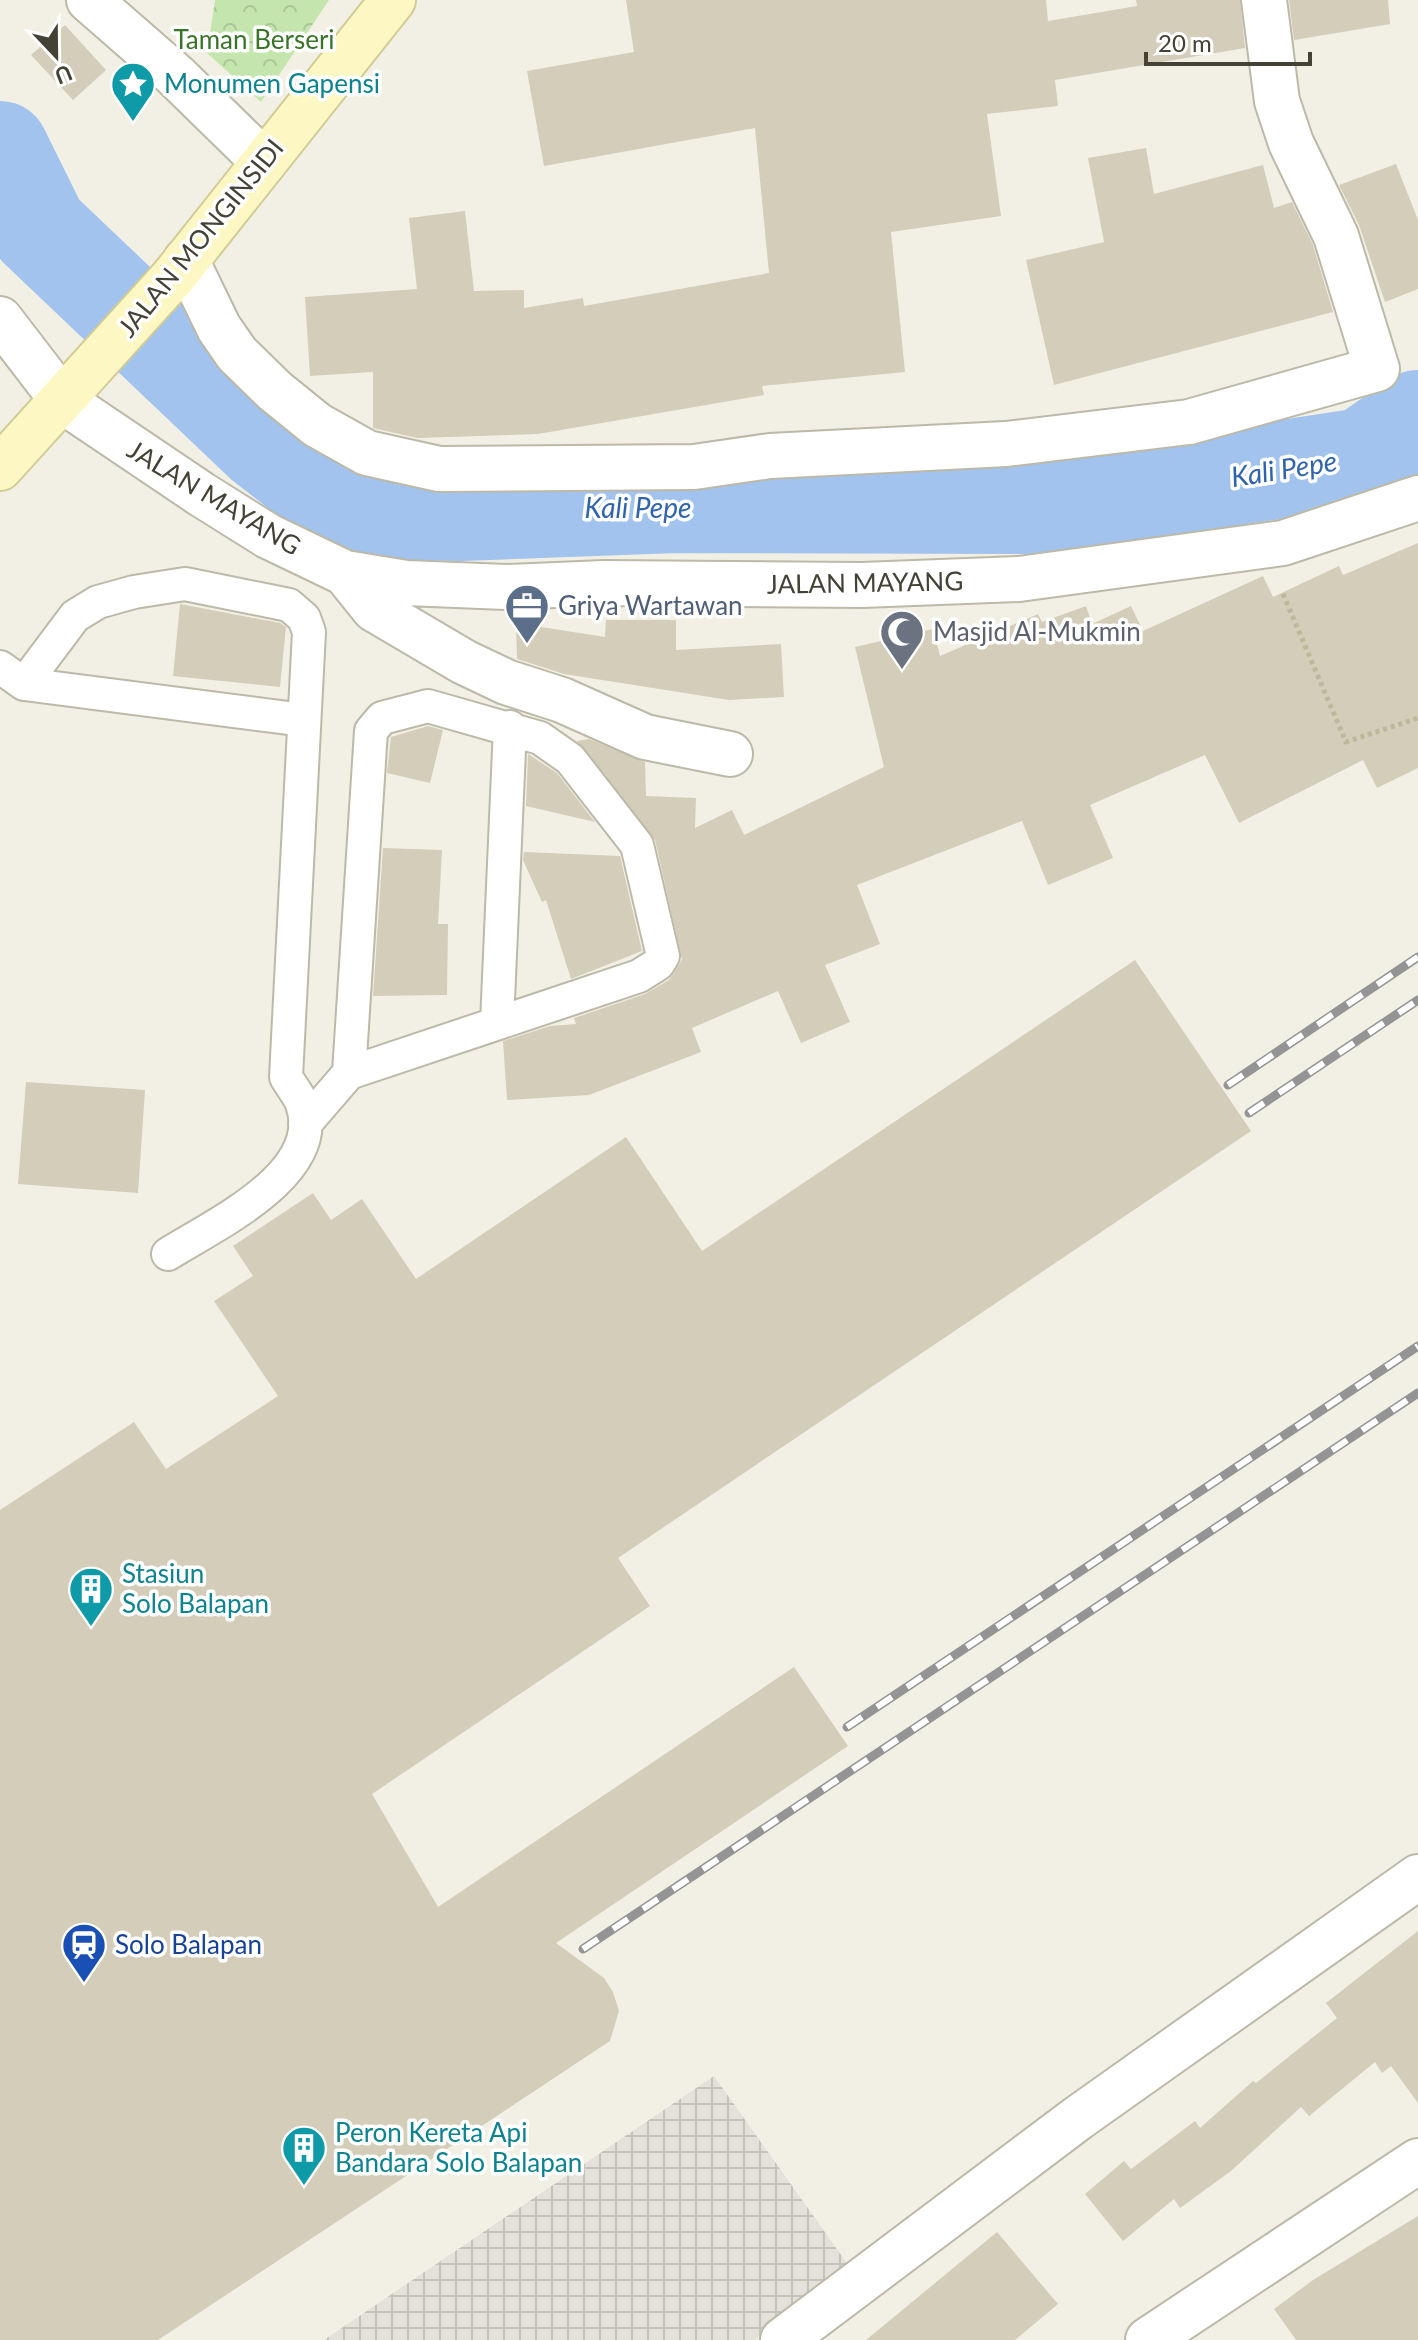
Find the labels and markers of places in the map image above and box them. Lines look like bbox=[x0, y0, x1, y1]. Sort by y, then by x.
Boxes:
place icon: Monumen Gapensi bbox=[109, 60, 157, 123]
place label: Monumen Gapensi bbox=[164, 67, 380, 99]
office icon: Griya Wartawan bbox=[503, 582, 551, 645]
place label: Griya Wartawan bbox=[558, 589, 743, 621]
mosque icon: Masjid Al-Mukmin bbox=[878, 608, 926, 671]
place label: Masjid Al-Mukmin bbox=[933, 615, 1141, 647]
place label: Stasiun Solo Balapan bbox=[122, 1557, 269, 1619]
building icon: Stasiun Solo Balapan bbox=[67, 1565, 115, 1628]
station icon: Solo Balapan bbox=[60, 1921, 108, 1984]
place label: Solo Balapan bbox=[115, 1928, 262, 1960]
place label: Peron Kereta Api Bandara Solo Balapan bbox=[335, 2116, 582, 2178]
building icon: Peron Kereta Api Bandara Solo Balapan bbox=[280, 2124, 328, 2187]

